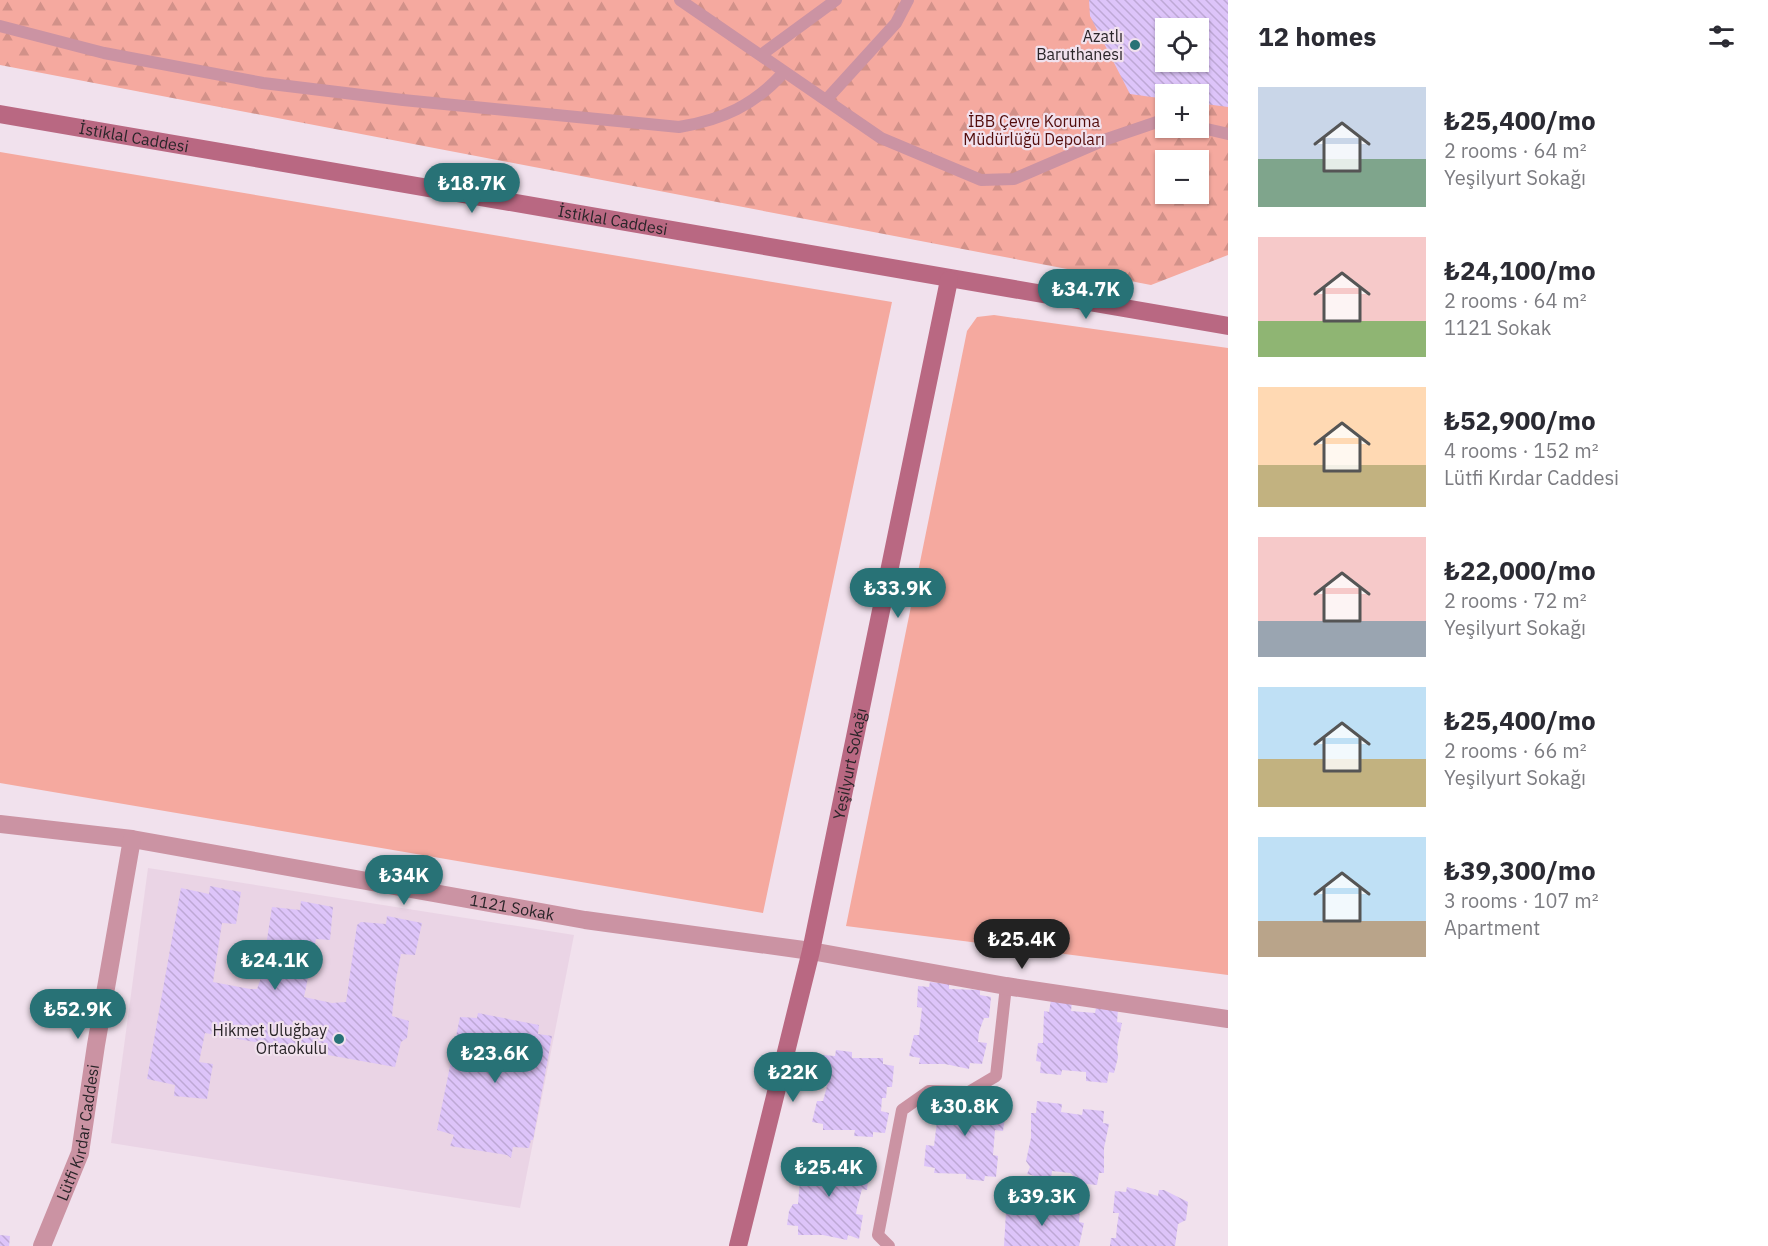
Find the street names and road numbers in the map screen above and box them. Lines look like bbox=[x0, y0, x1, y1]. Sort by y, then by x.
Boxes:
street label: İstiklal Caddesi bbox=[78, 118, 190, 156]
street label: İstiklal Caddesi bbox=[557, 201, 669, 239]
street label: Yeşilyurt Sokağı bbox=[828, 706, 871, 821]
street label: 1121 Sokak bbox=[468, 890, 557, 924]
street label: Lütfi Kırdar Caddesi bbox=[52, 1063, 103, 1204]

